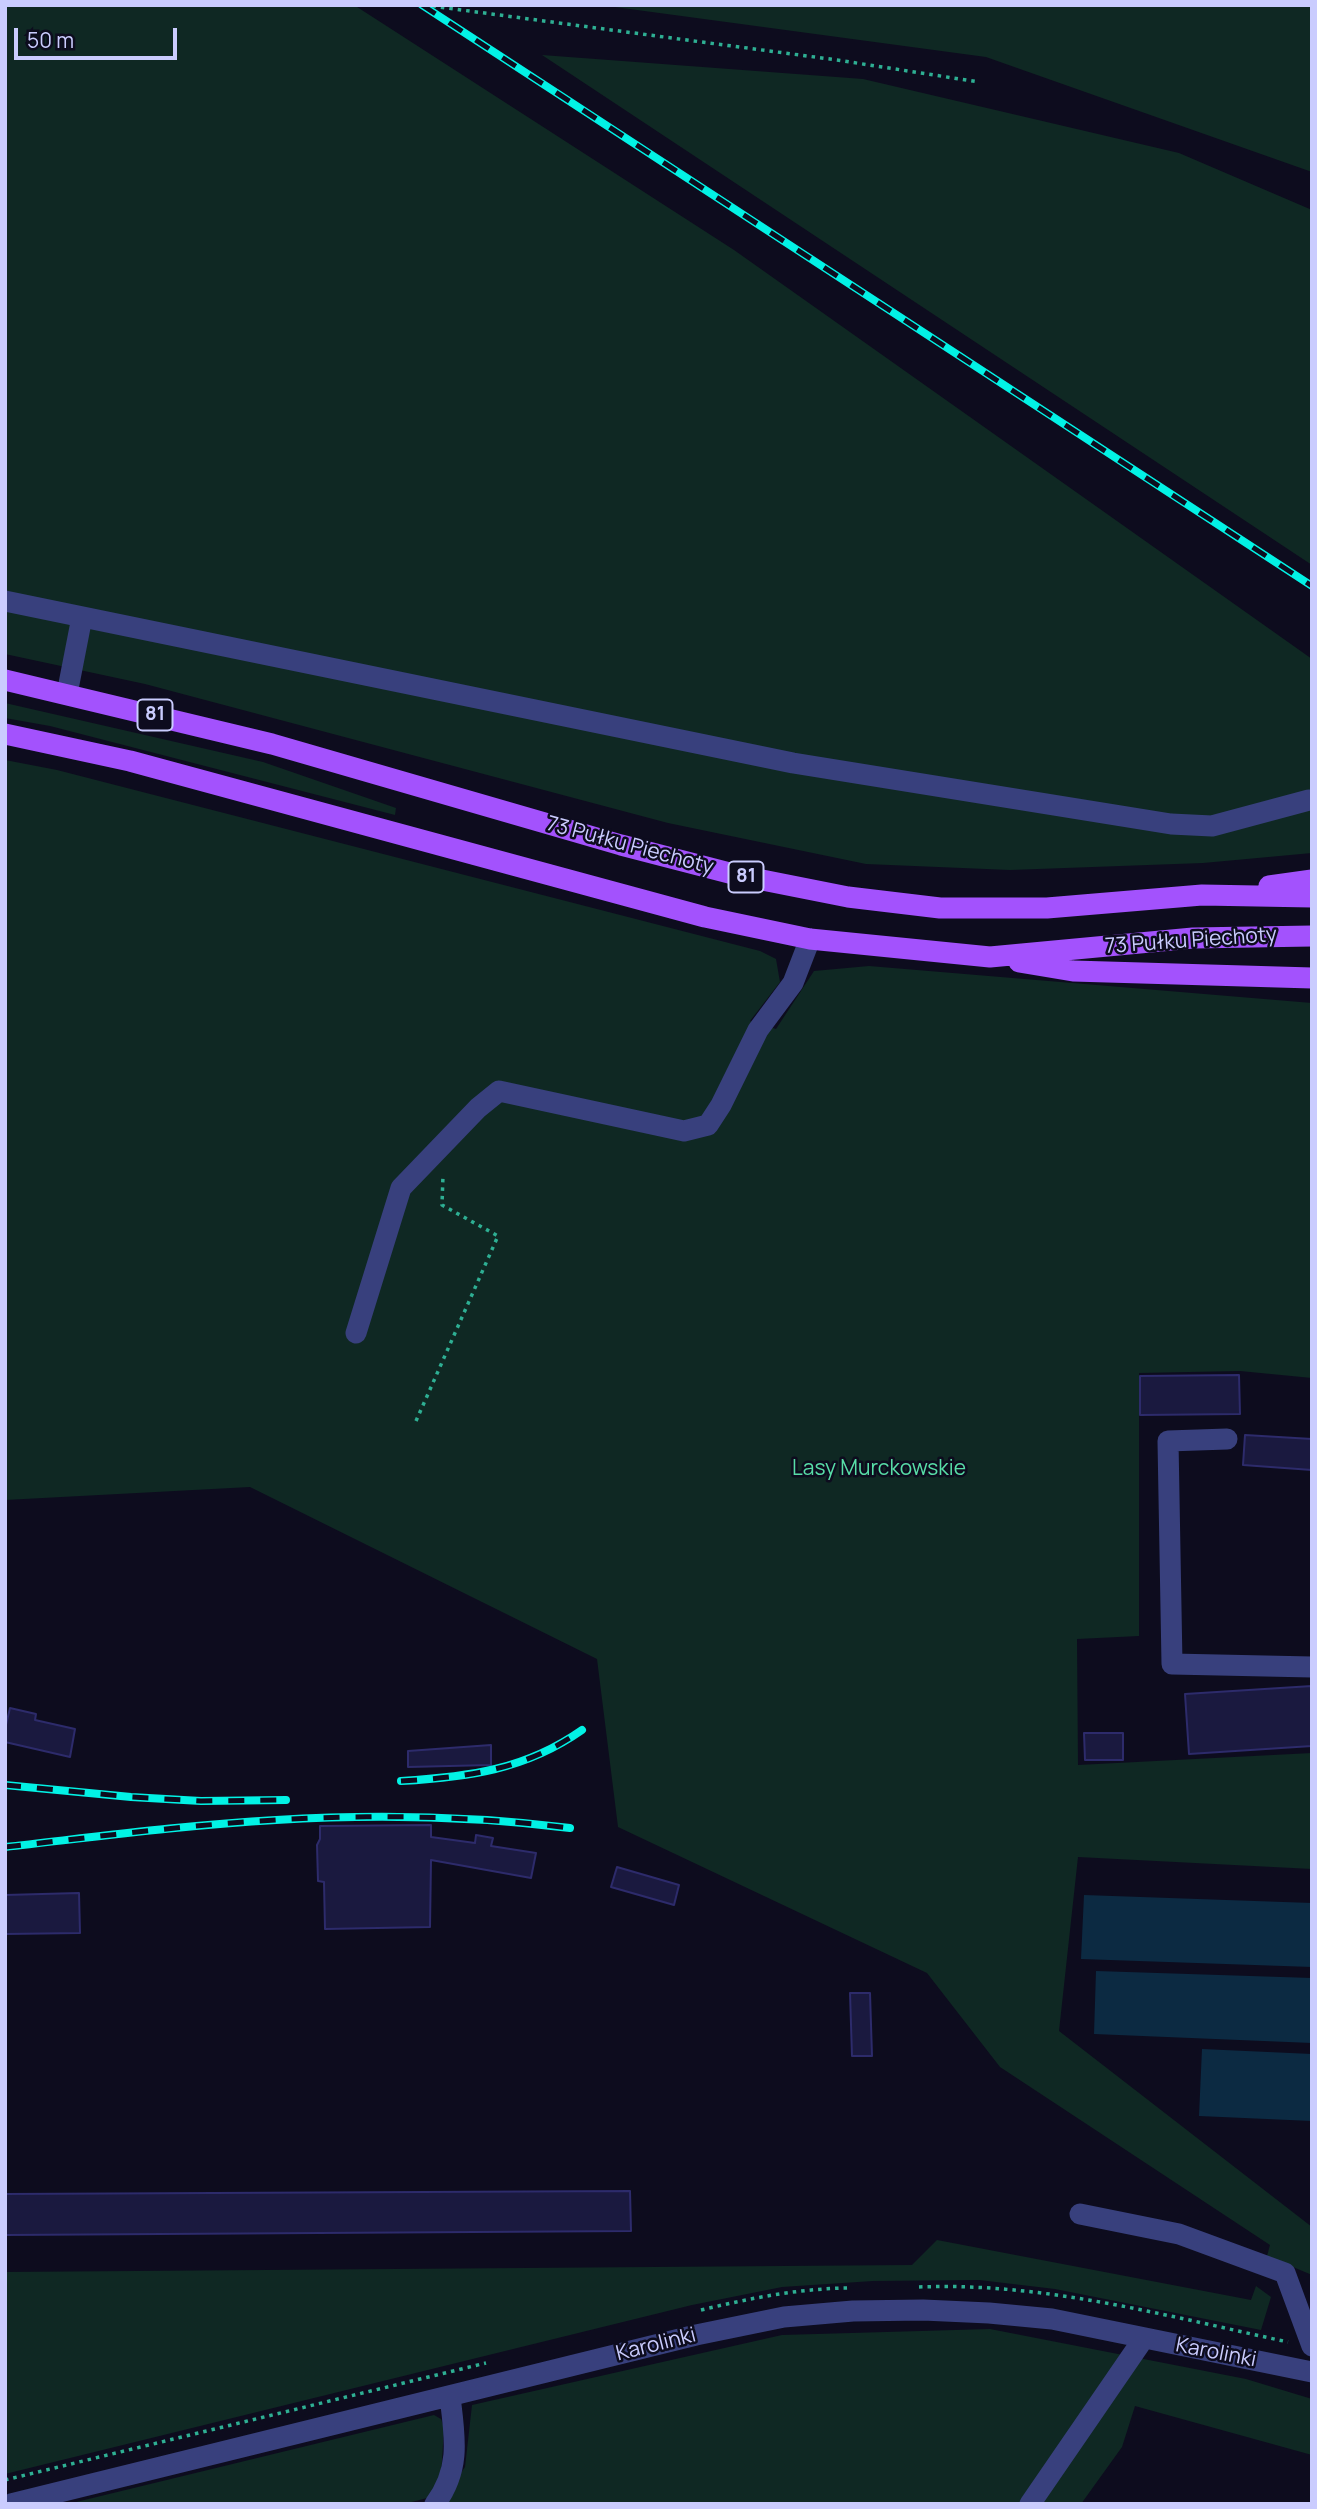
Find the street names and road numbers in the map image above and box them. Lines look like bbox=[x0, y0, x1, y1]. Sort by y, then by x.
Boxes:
road number: 81 bbox=[138, 700, 172, 730]
street label: 73 Pułku Piechoty bbox=[544, 812, 716, 880]
road number: 81 bbox=[728, 862, 764, 892]
street label: 73 Pułku Piechoty bbox=[1104, 922, 1278, 960]
street label: Karolinki bbox=[613, 2323, 699, 2367]
street label: Karolinki bbox=[1174, 2333, 1258, 2373]

